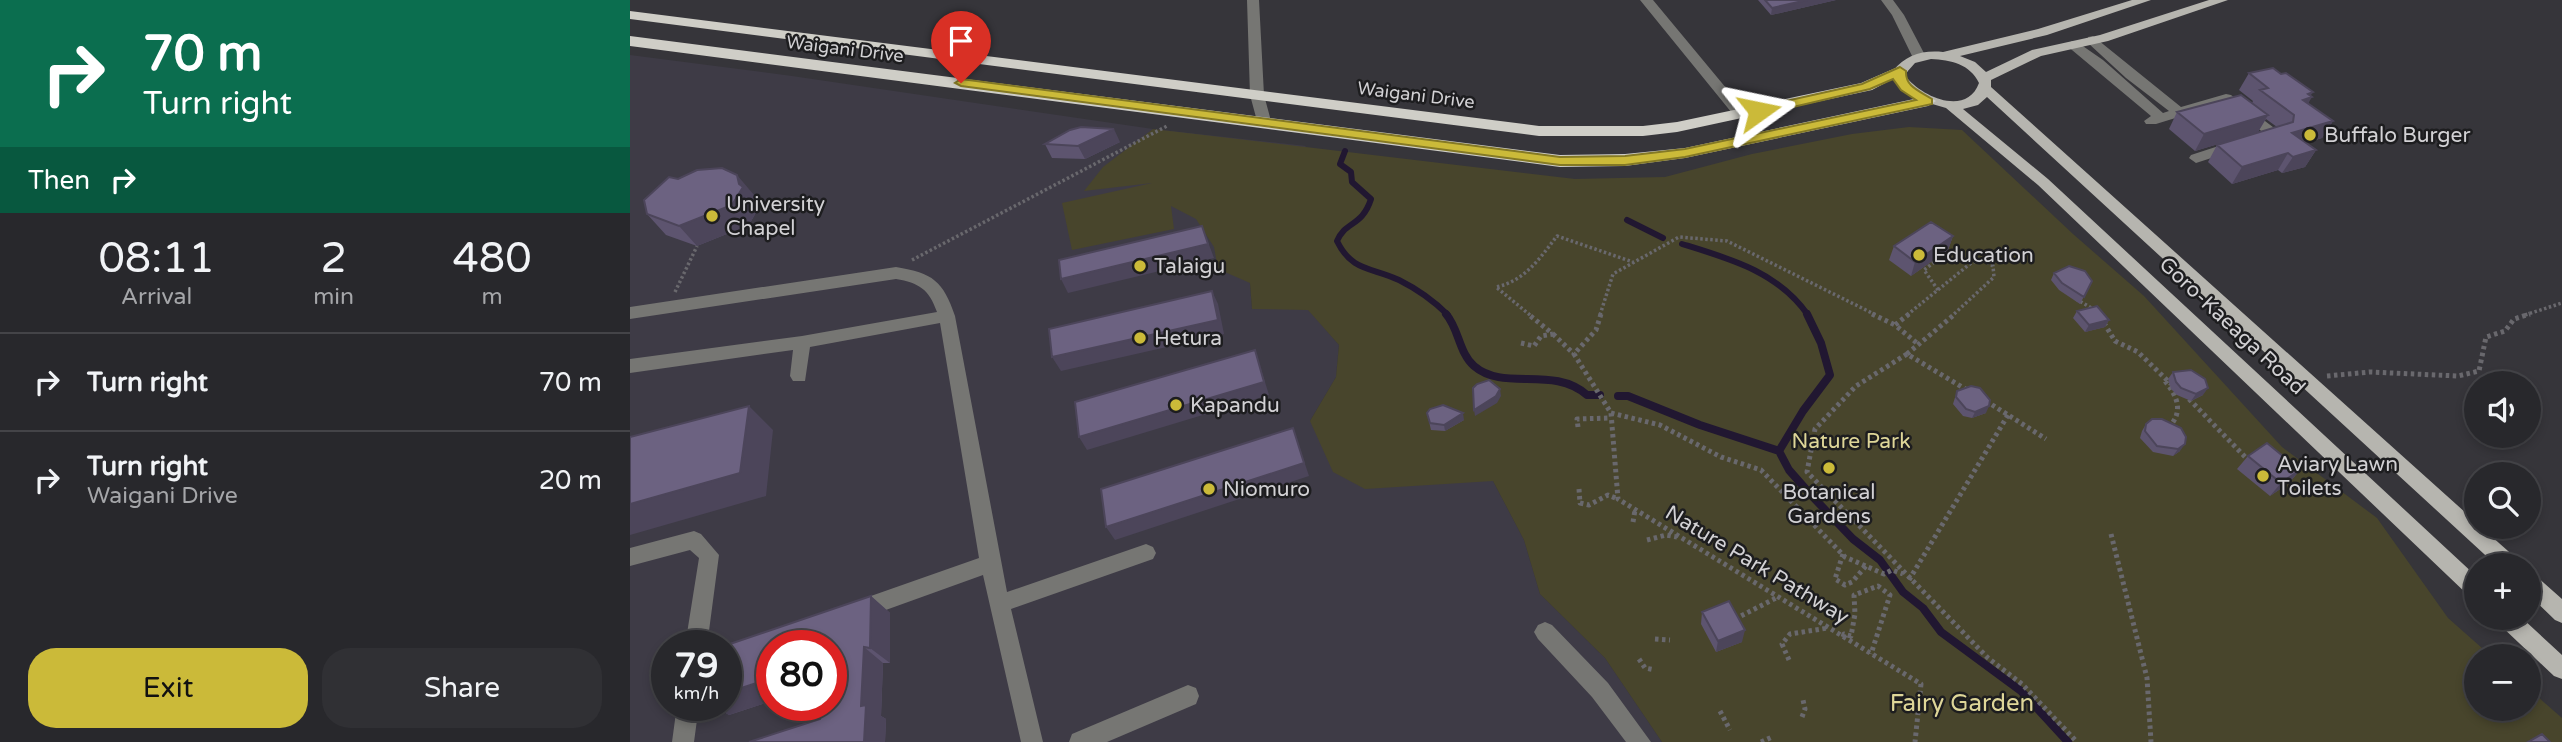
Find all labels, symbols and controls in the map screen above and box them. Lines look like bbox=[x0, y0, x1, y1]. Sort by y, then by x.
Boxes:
pin bbox=[931, 11, 991, 83]
icon: arrive bbox=[942, 22, 980, 60]
text: 70 m bbox=[143, 25, 262, 84]
icon: right bbox=[28, 28, 119, 119]
street label: Waigani Drive bbox=[785, 31, 905, 67]
position arrow bbox=[1722, 74, 1796, 148]
street label: Waigani Drive bbox=[1356, 77, 1476, 113]
text: Turn right bbox=[143, 85, 292, 123]
place label: Buffalo Burger bbox=[2324, 123, 2470, 148]
marker: Buffalo Burger bbox=[2302, 127, 2318, 143]
icon: right bbox=[104, 161, 142, 199]
text: Then bbox=[28, 165, 90, 196]
place label: University Chapel bbox=[726, 192, 825, 241]
marker: University Chapel bbox=[704, 208, 720, 224]
text: 08:11 bbox=[98, 233, 215, 284]
text: 2 bbox=[320, 233, 347, 284]
text: 480 bbox=[452, 233, 532, 284]
place label: Education bbox=[1933, 243, 2034, 268]
marker: Education bbox=[1911, 247, 1927, 263]
street label: Goro-Kaeaga Road bbox=[2154, 252, 2310, 400]
place label: Talaigu bbox=[1154, 254, 1225, 279]
marker: Talaigu bbox=[1132, 258, 1148, 274]
text: Arrival bbox=[121, 283, 192, 311]
text: min bbox=[313, 283, 354, 311]
text: m bbox=[481, 283, 503, 311]
place label: Hetura bbox=[1154, 326, 1222, 351]
marker: Hetura bbox=[1132, 330, 1148, 346]
icon: right bbox=[28, 363, 66, 401]
text: Turn right bbox=[87, 367, 208, 398]
text: 70 m bbox=[539, 367, 602, 398]
map controls bbox=[2464, 371, 2541, 721]
button: sound bbox=[2464, 371, 2541, 448]
place label: Kapandu bbox=[1190, 393, 1280, 418]
marker: Kapandu bbox=[1168, 397, 1184, 413]
park label: Nature Park bbox=[1791, 429, 1911, 454]
text: Turn right bbox=[87, 451, 208, 482]
place label: Aviary Lawn Toilets bbox=[2277, 452, 2398, 501]
marker: Botanical Gardens bbox=[1821, 460, 1837, 476]
icon: right bbox=[28, 461, 66, 499]
button: search bbox=[2464, 462, 2541, 539]
text: 20 m bbox=[539, 465, 602, 496]
marker: Aviary Lawn Toilets bbox=[2255, 468, 2271, 484]
place label: Niomuro bbox=[1223, 477, 1310, 502]
place label: Botanical Gardens bbox=[1782, 480, 1876, 529]
marker: Niomuro bbox=[1201, 481, 1217, 497]
text: Waigani Drive bbox=[87, 482, 238, 510]
street label: Nature Park Pathway bbox=[1661, 500, 1853, 630]
button: + bbox=[2464, 553, 2541, 630]
speed limit sign: 80 bbox=[756, 630, 847, 721]
button: − bbox=[2464, 644, 2541, 721]
text: 79 bbox=[675, 645, 718, 687]
button: Exit bbox=[28, 648, 308, 728]
button: Share bbox=[322, 648, 602, 728]
text: km/h bbox=[674, 682, 719, 704]
park label: Fairy Garden bbox=[1890, 689, 2034, 718]

